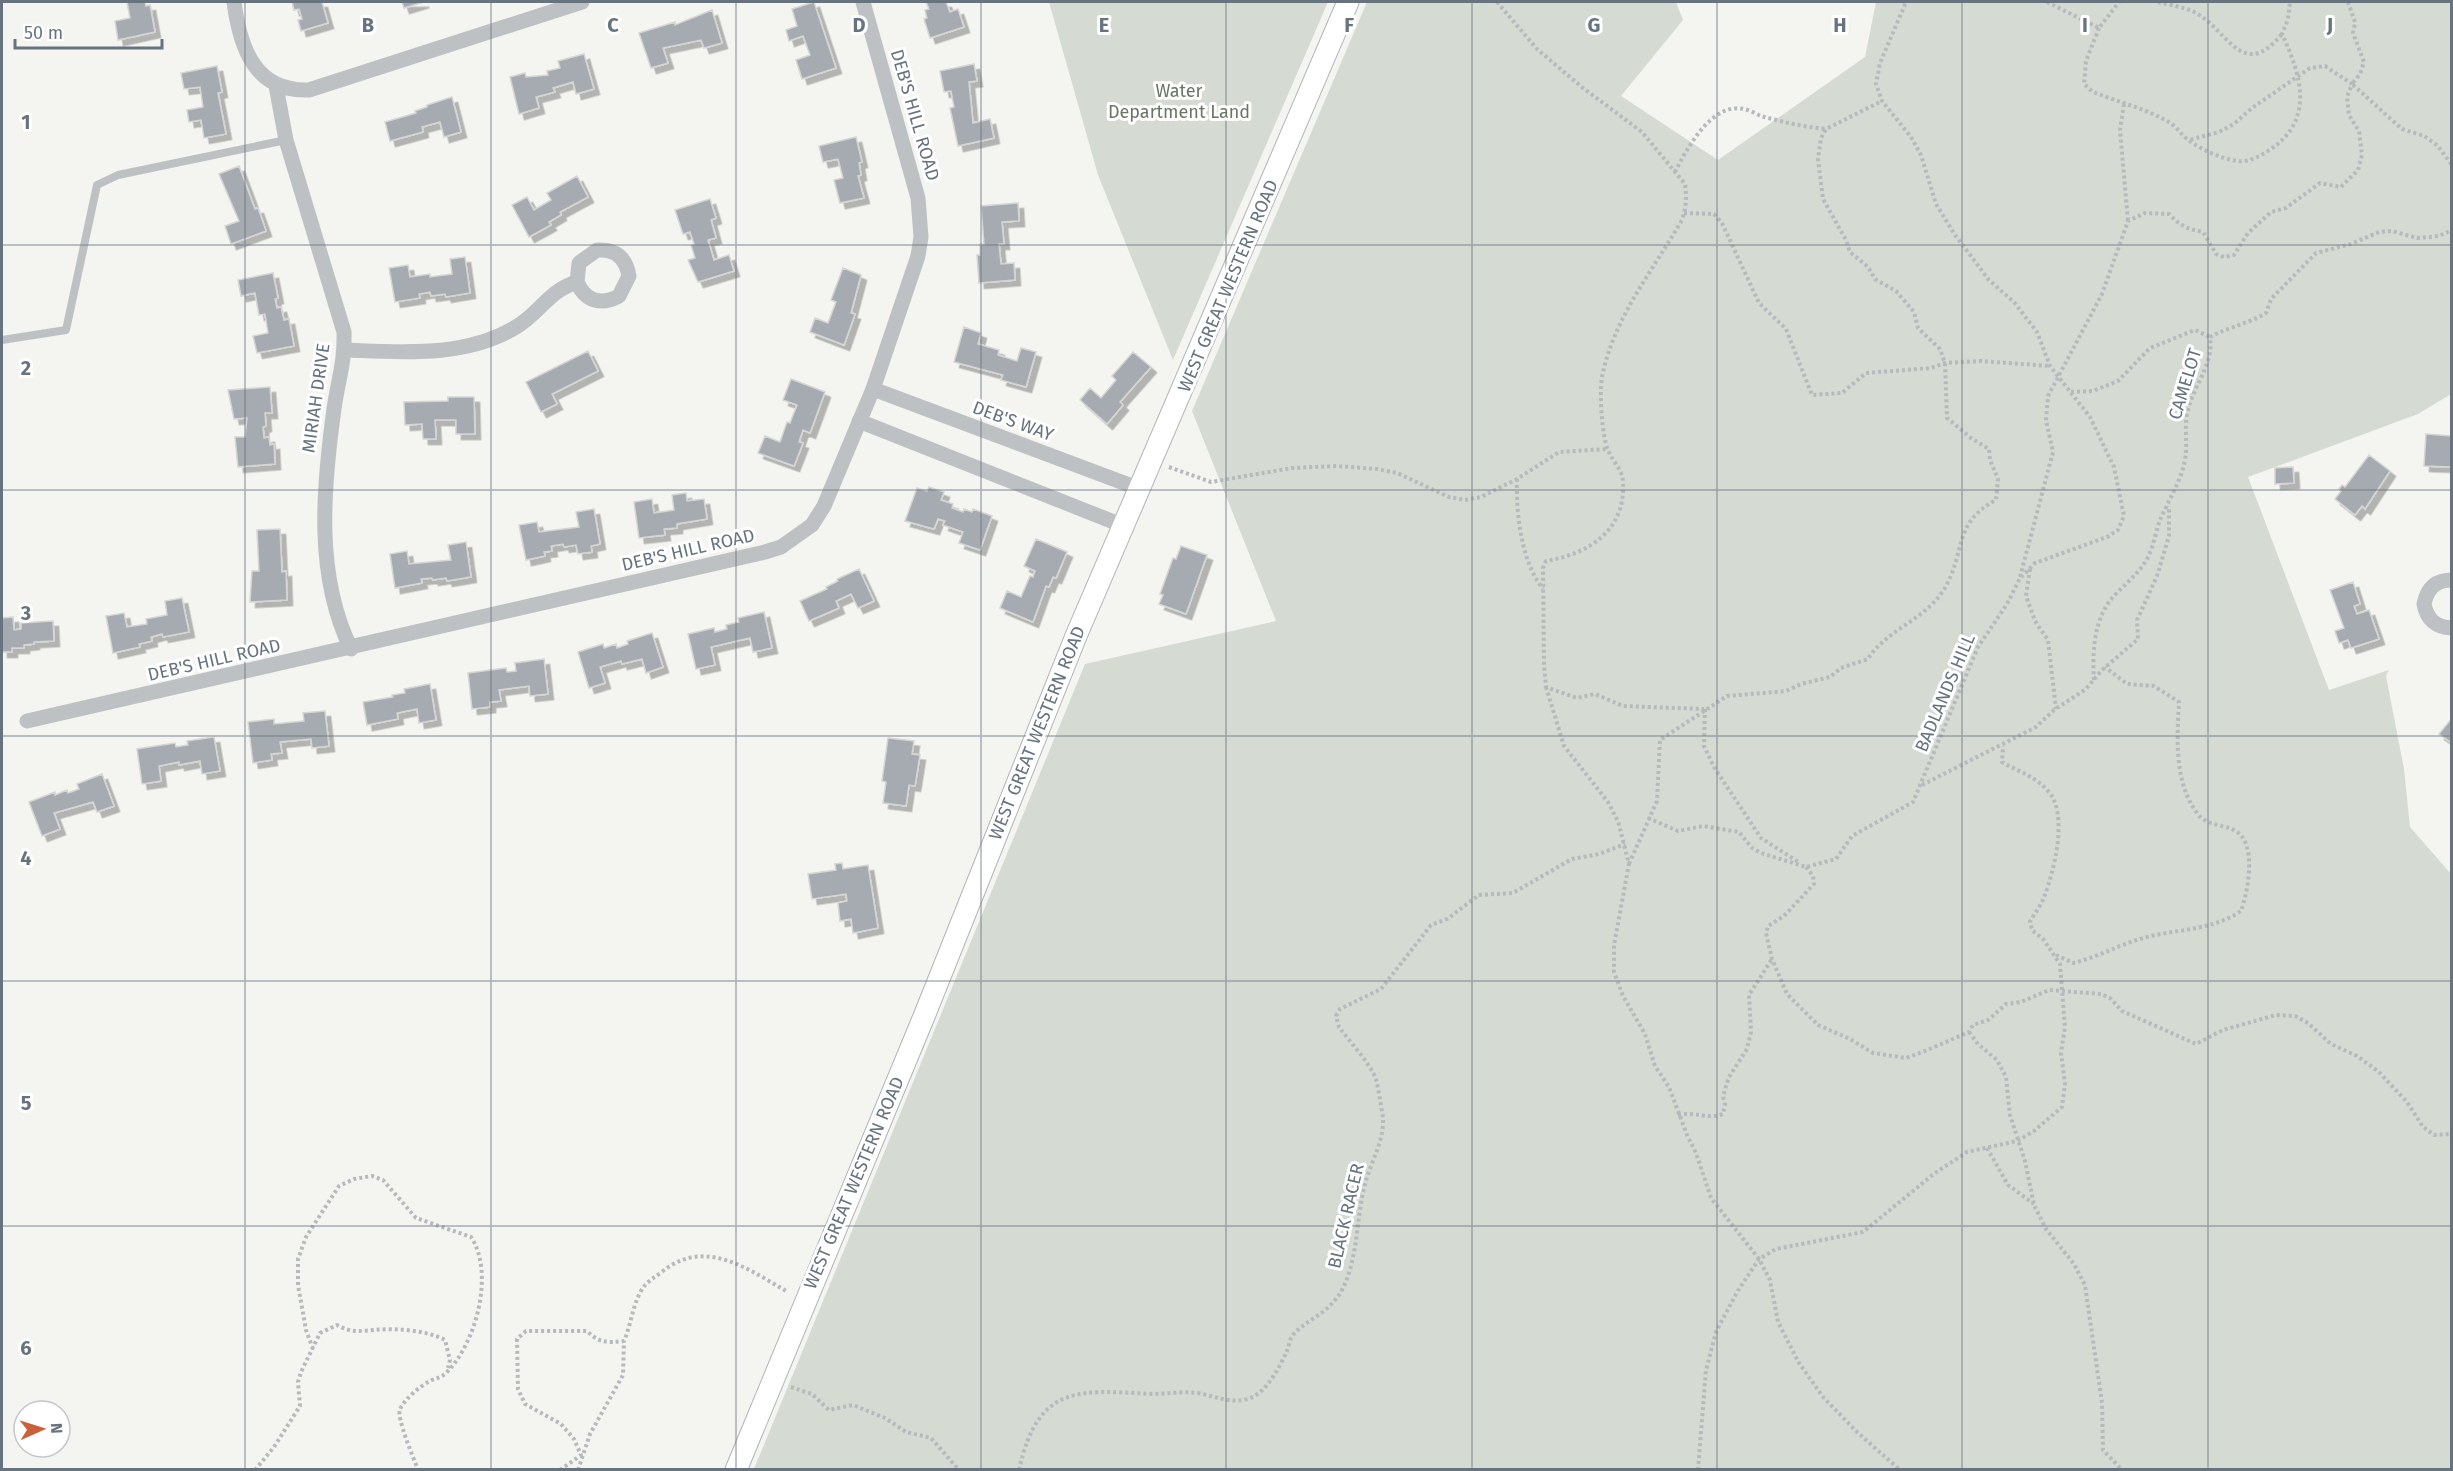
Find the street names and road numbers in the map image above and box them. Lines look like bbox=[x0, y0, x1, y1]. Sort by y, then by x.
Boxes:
street label: DEB'S HILL ROAD bbox=[886, 47, 944, 183]
street label: WEST GREAT WESTERN ROAD bbox=[1173, 176, 1283, 396]
street label: MIRIAH DRIVE bbox=[297, 342, 335, 454]
street label: CAMELOT bbox=[2164, 345, 2206, 422]
street label: DEB'S WAY bbox=[969, 396, 1057, 446]
street label: DEB'S HILL ROAD bbox=[619, 524, 757, 576]
street label: WEST GREAT WESTERN ROAD bbox=[984, 623, 1090, 843]
street label: BADLANDS HILL bbox=[1910, 631, 1980, 755]
street label: DEB'S HILL ROAD bbox=[145, 634, 283, 686]
street label: WEST GREAT WESTERN ROAD bbox=[799, 1073, 909, 1293]
street label: BLACK RACER bbox=[1323, 1161, 1369, 1271]

